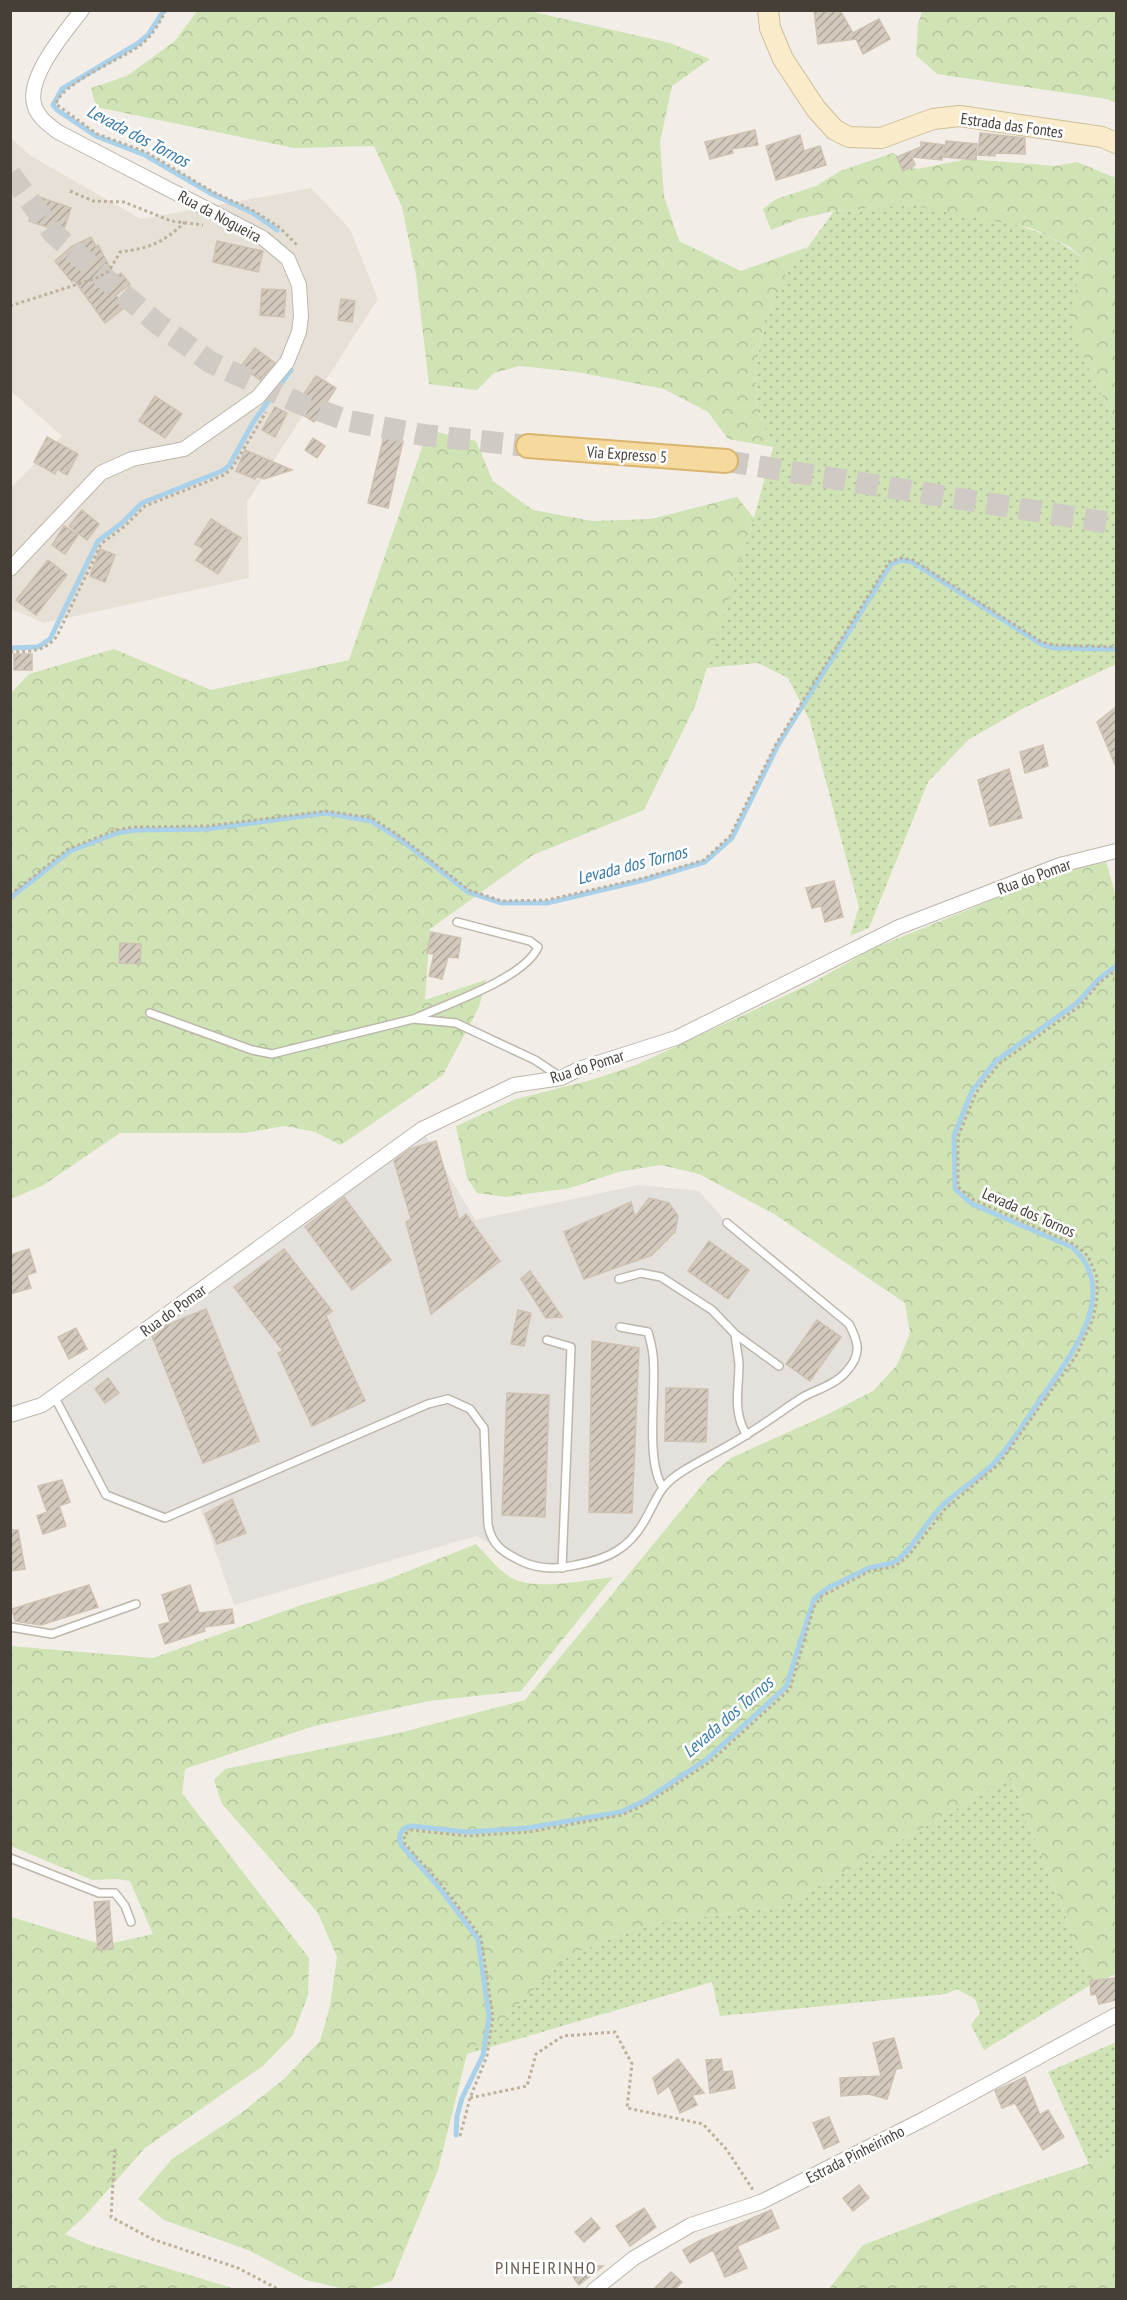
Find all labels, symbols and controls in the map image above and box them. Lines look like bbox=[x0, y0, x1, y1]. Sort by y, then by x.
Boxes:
water label: Levada dos Tornos bbox=[83, 99, 195, 173]
street label: Estrada das Fontes bbox=[960, 108, 1064, 142]
street label: Rua da Nogueira bbox=[175, 186, 265, 246]
street label: Via Expresso 5 bbox=[585, 441, 668, 467]
water label: Levada dos Tornos bbox=[575, 839, 691, 889]
street label: Rua do Pomar bbox=[995, 853, 1074, 898]
street label: Rua do Pomar bbox=[548, 1044, 627, 1087]
street label: Levada dos Tornos bbox=[979, 1183, 1079, 1241]
street label: Rua do Pomar bbox=[136, 1279, 210, 1341]
water label: Levada dos Tornos bbox=[678, 1670, 779, 1762]
street label: Estrada Pinheirinho bbox=[802, 2121, 908, 2187]
district label: PINHEIRINHO bbox=[495, 2256, 597, 2279]

